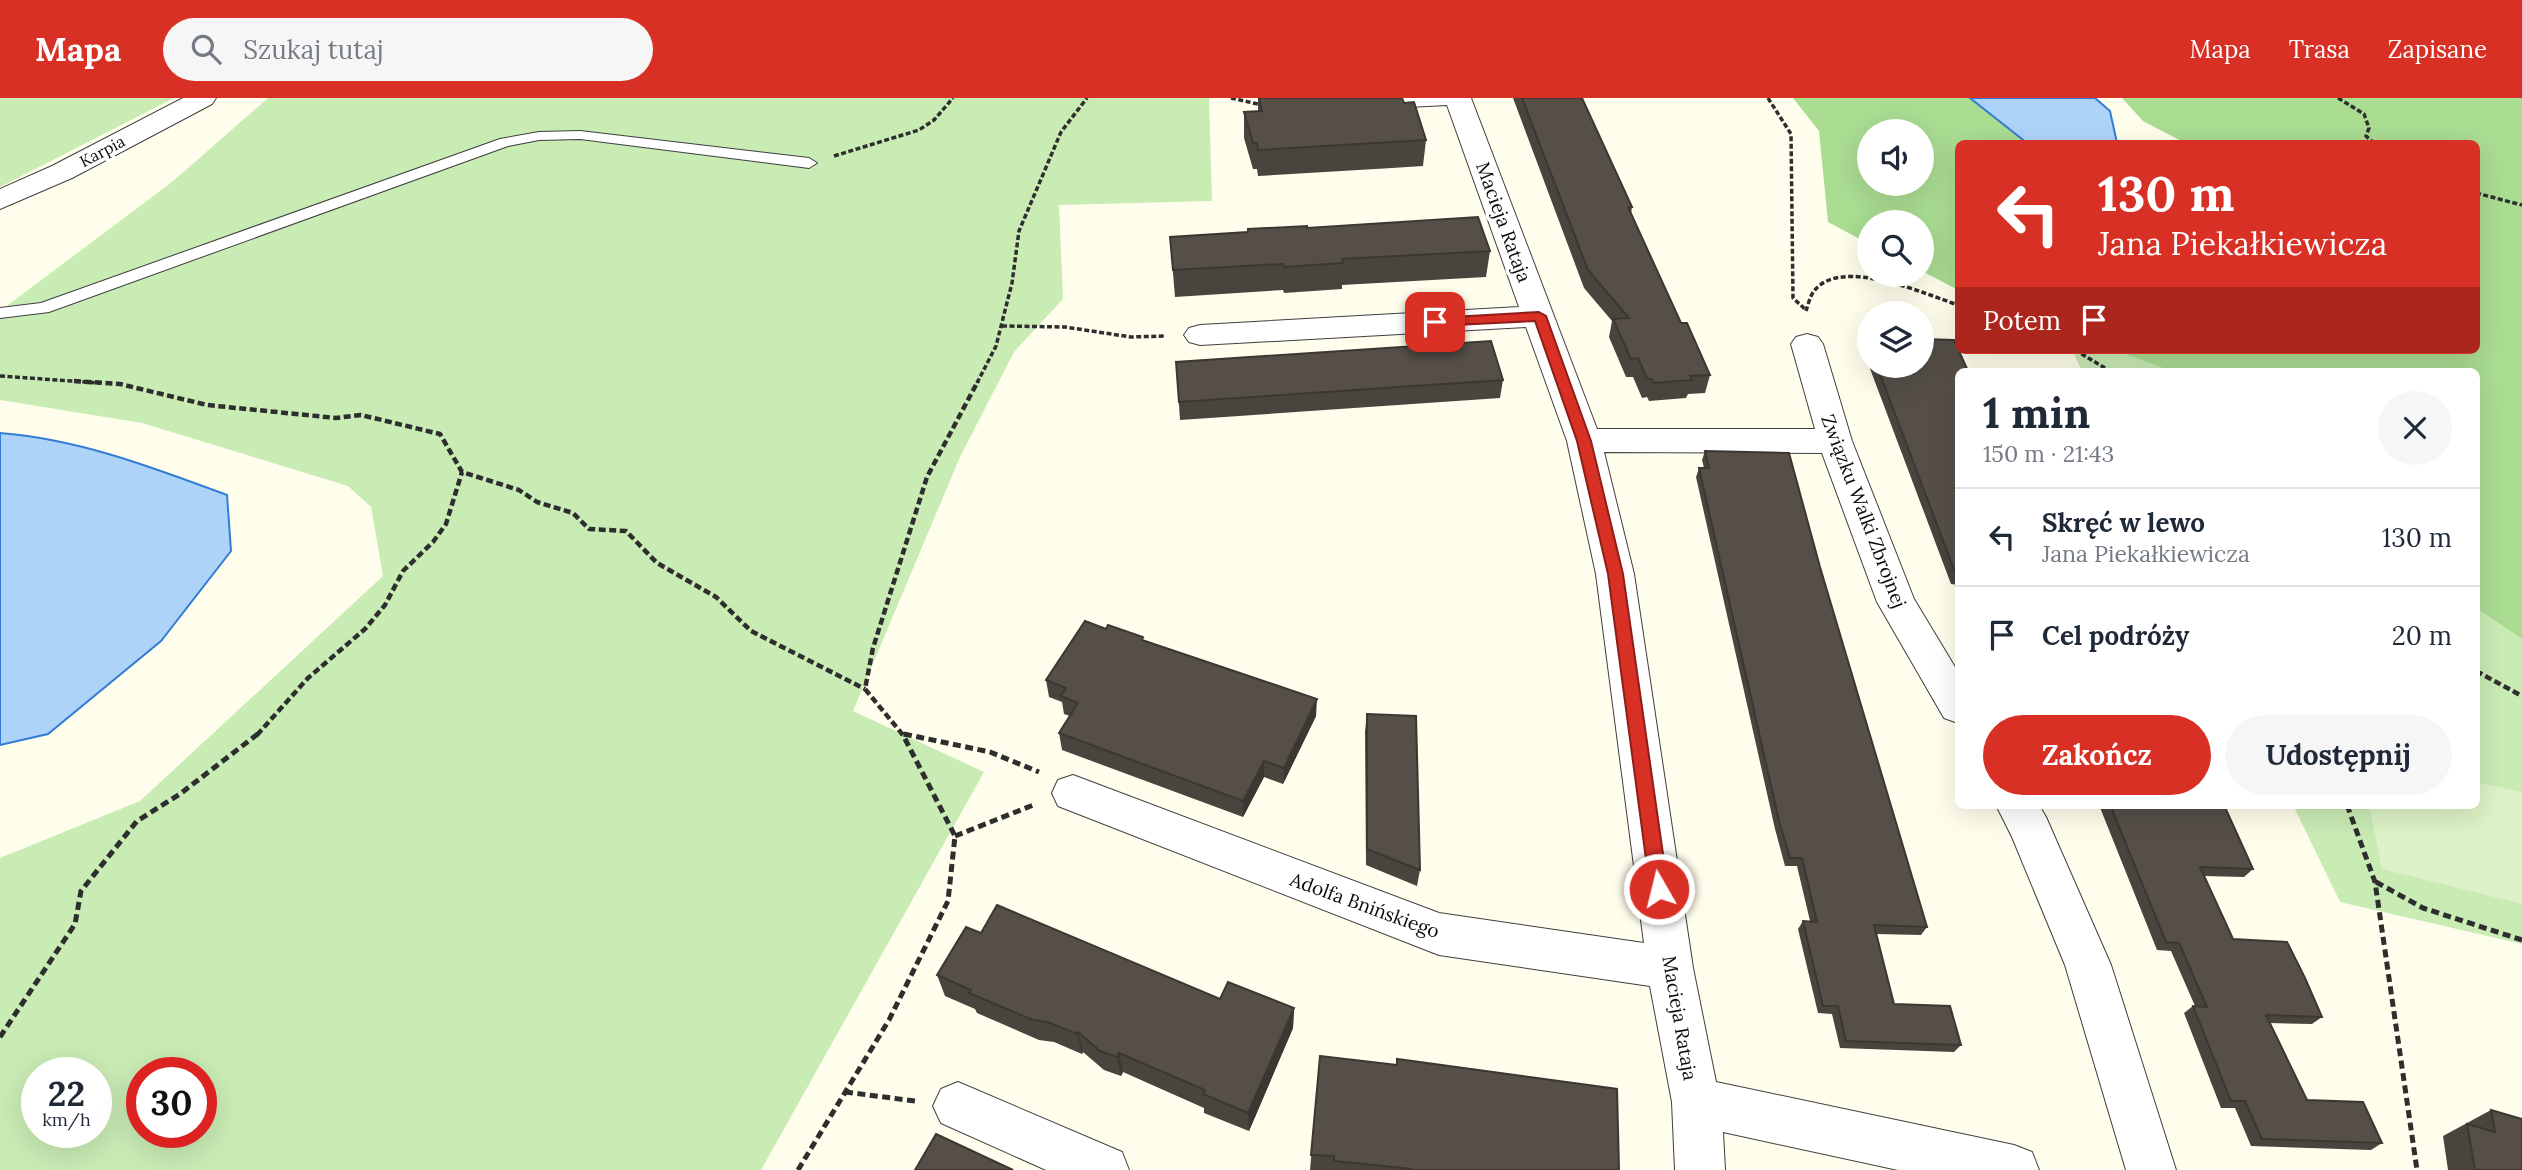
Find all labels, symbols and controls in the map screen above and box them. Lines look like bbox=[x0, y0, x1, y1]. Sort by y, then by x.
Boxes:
search box bbox=[163, 18, 653, 81]
text: Mapa bbox=[35, 28, 121, 70]
icon: search bbox=[187, 30, 225, 68]
text: Szukaj tutaj bbox=[243, 33, 384, 66]
text: Mapa bbox=[2190, 34, 2251, 65]
text: Trasa bbox=[2289, 34, 2350, 65]
text: Zapisane bbox=[2388, 34, 2487, 65]
map controls bbox=[1857, 119, 1934, 378]
button: sound bbox=[1857, 119, 1934, 196]
street label: Karpia bbox=[76, 131, 128, 171]
street label: Macieja Rataja bbox=[1471, 159, 1537, 286]
text: 130 m bbox=[2098, 162, 2234, 224]
icon: left bbox=[1983, 168, 2074, 259]
button: search bbox=[1857, 210, 1934, 287]
text: Jana Piekałkiewicza bbox=[2098, 223, 2387, 264]
pin bbox=[1405, 292, 1465, 352]
button: layers bbox=[1857, 301, 1934, 378]
icon: arrive bbox=[2075, 301, 2113, 339]
icon: arrive bbox=[1416, 303, 1454, 341]
text: Potem bbox=[1983, 304, 2061, 337]
text: 1 min bbox=[1983, 386, 2090, 440]
button: close bbox=[2378, 391, 2452, 465]
street label: Związku Walki Zbrojnej bbox=[1816, 411, 1912, 611]
text: 150 m · 21:43 bbox=[1983, 439, 2114, 468]
text: Skręć w lewo bbox=[2042, 506, 2205, 539]
icon: left bbox=[1983, 518, 2021, 556]
text: 130 m bbox=[2382, 521, 2452, 554]
text: Jana Piekałkiewicza bbox=[2042, 539, 2250, 568]
icon: arrive bbox=[1983, 616, 2021, 654]
text: Cel podróży bbox=[2042, 619, 2189, 652]
text: 20 m bbox=[2392, 619, 2452, 652]
button: Zakończ bbox=[1983, 715, 2211, 795]
button: Udostępnij bbox=[2225, 715, 2452, 795]
position arrow bbox=[1622, 852, 1696, 926]
street label: Adolfa Bnińskiego bbox=[1286, 867, 1443, 943]
street label: Macieja Rataja bbox=[1657, 954, 1703, 1082]
speed limit sign: 30 bbox=[126, 1057, 217, 1148]
text: 22 bbox=[48, 1071, 85, 1116]
text: km/h bbox=[42, 1108, 91, 1131]

